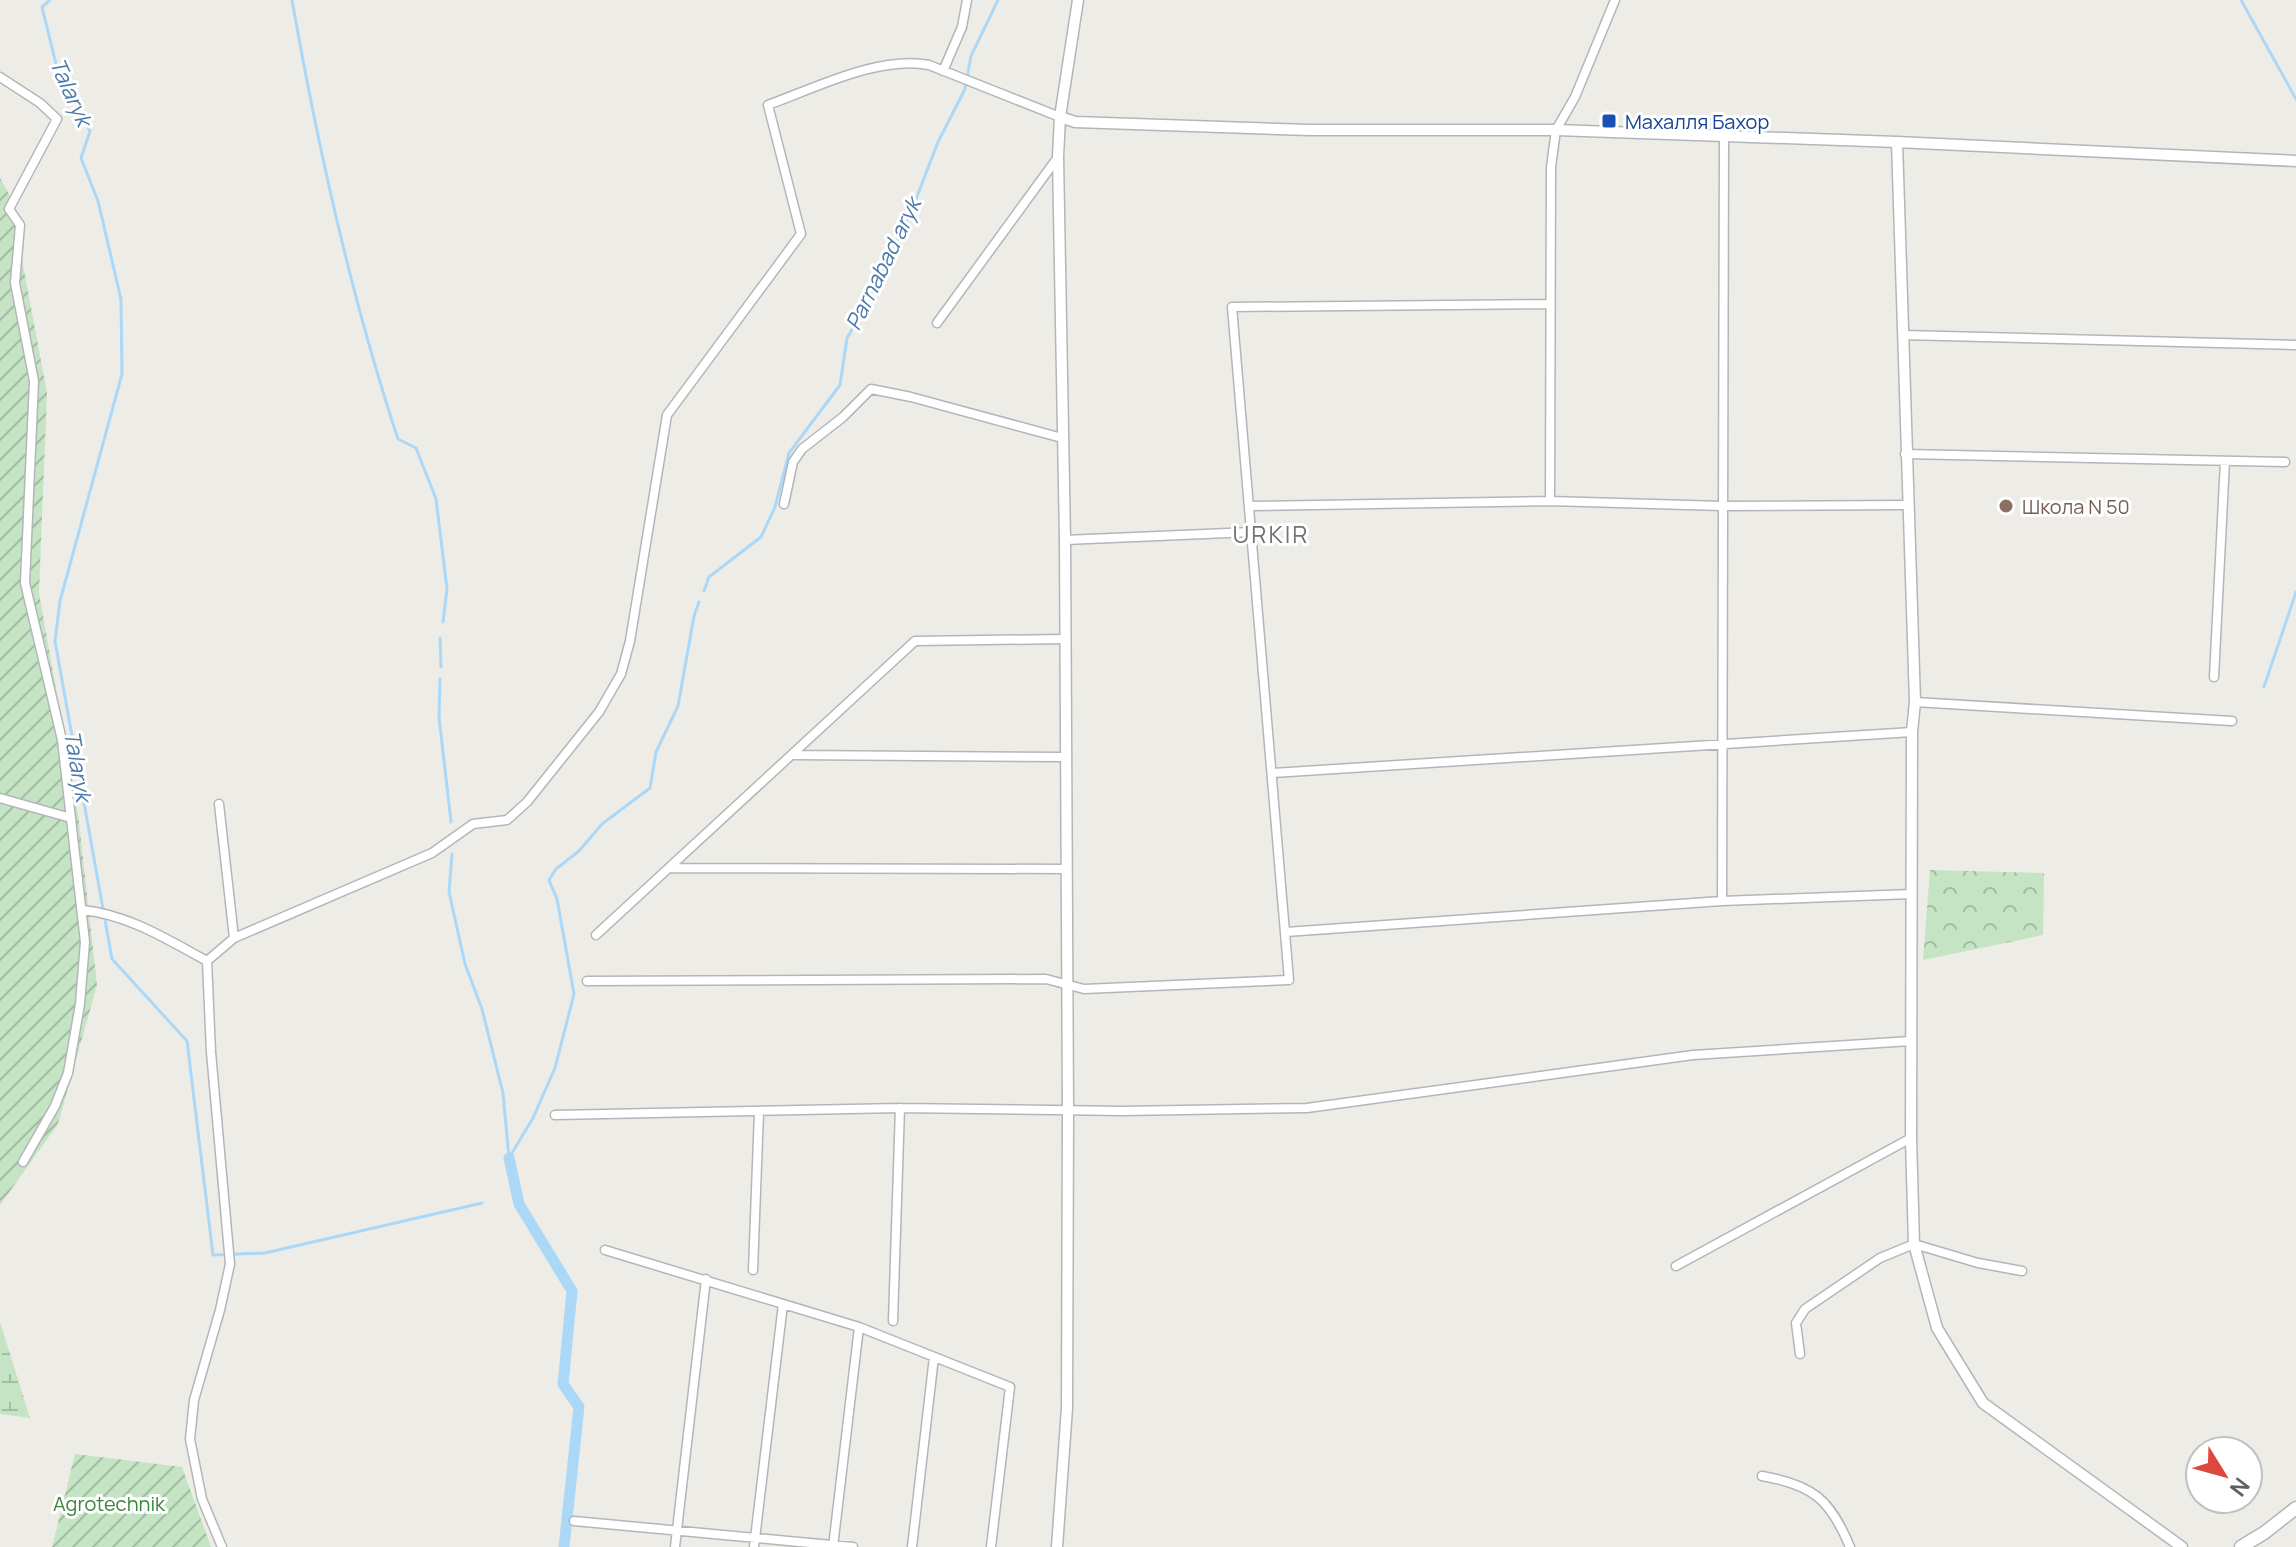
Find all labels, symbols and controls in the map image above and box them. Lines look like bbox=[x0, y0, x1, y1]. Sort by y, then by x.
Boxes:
water label: Talaryk bbox=[43, 53, 100, 134]
place label: Махалля Бахор bbox=[1625, 108, 1769, 135]
marker: Махалля Бахор bbox=[1600, 112, 1618, 130]
water label: Parnabad aryk bbox=[838, 190, 929, 335]
place label: Школа N 50 bbox=[2022, 493, 2130, 520]
marker: Школа N 50 bbox=[1997, 497, 2015, 515]
district label: URKIR bbox=[1233, 517, 1309, 550]
water label: Talaryk bbox=[57, 728, 100, 807]
north arrow bbox=[2184, 1435, 2264, 1515]
text: N bbox=[2223, 1472, 2257, 1502]
park label: Agrotechnik bbox=[53, 1490, 166, 1517]

